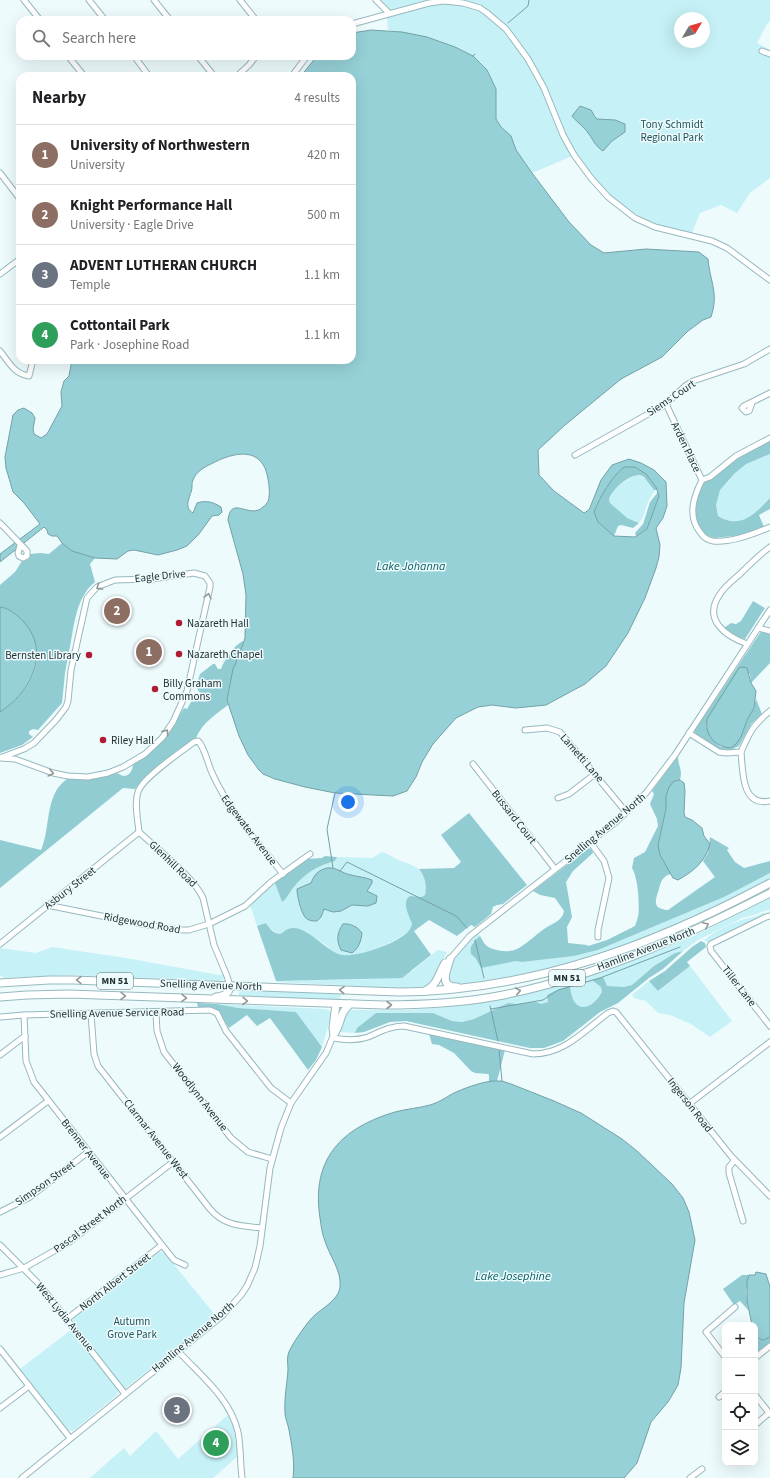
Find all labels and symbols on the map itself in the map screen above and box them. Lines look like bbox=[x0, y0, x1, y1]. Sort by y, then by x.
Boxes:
north arrow bbox=[674, 12, 710, 48]
park label: Tony Schmidt Regional Park bbox=[640, 117, 704, 145]
street label: Siems Court bbox=[644, 376, 699, 420]
street label: Arden Place bbox=[667, 419, 705, 475]
water label: Lake Johanna bbox=[377, 558, 446, 575]
street label: Eagle Drive bbox=[134, 566, 187, 586]
one-way arrow bbox=[96, 582, 103, 590]
one-way arrow bbox=[204, 592, 212, 599]
pin: 2 bbox=[104, 596, 130, 626]
place label: Nazareth Hall bbox=[187, 616, 249, 631]
marker: Nazareth Hall bbox=[174, 618, 184, 628]
pin: 1 bbox=[136, 637, 162, 667]
place label: Nazareth Chapel bbox=[187, 647, 263, 662]
place label: Bernsten Library bbox=[5, 648, 81, 663]
marker: Nazareth Chapel bbox=[174, 649, 184, 659]
marker: Bernsten Library bbox=[84, 650, 94, 660]
place label: Billy Graham Commons bbox=[163, 676, 222, 704]
marker: Billy Graham Commons bbox=[150, 684, 160, 694]
one-way arrow bbox=[161, 729, 169, 736]
street label: Lametti Lane bbox=[557, 730, 608, 786]
place label: Riley Hall bbox=[111, 733, 154, 748]
marker: Riley Hall bbox=[98, 735, 108, 745]
one-way arrow bbox=[48, 768, 54, 776]
street label: Bussard Court bbox=[488, 787, 540, 847]
street label: Snelling Avenue North bbox=[561, 789, 649, 867]
street label: Edgewater Avenue bbox=[217, 792, 281, 869]
your location bbox=[338, 792, 358, 812]
street label: Glenhill Road bbox=[146, 837, 200, 891]
street label: Asbury Street bbox=[41, 863, 99, 913]
street label: Ridgewood Road bbox=[102, 909, 182, 937]
one-way arrow bbox=[702, 922, 709, 930]
street label: Hamline Avenue North bbox=[595, 923, 697, 975]
street label: Tiller Lane bbox=[718, 962, 760, 1010]
road number: MN 51 bbox=[549, 970, 585, 986]
road number: MN 51 bbox=[97, 973, 133, 989]
one-way arrow bbox=[76, 976, 82, 984]
street label: Snelling Avenue North bbox=[160, 976, 262, 994]
one-way arrow bbox=[339, 986, 345, 995]
one-way arrow bbox=[515, 988, 521, 996]
one-way arrow bbox=[120, 991, 126, 1000]
one-way arrow bbox=[181, 994, 187, 1002]
one-way arrow bbox=[242, 996, 248, 1005]
one-way arrow bbox=[386, 1001, 392, 1009]
street label: Snelling Avenue Service Road bbox=[49, 1004, 185, 1022]
street label: Woodlynn Avenue bbox=[169, 1060, 232, 1135]
street label: Ingerson Road bbox=[664, 1074, 716, 1136]
street label: Clarmar Avenue West bbox=[120, 1096, 192, 1182]
street label: Brenner Avenue bbox=[58, 1116, 115, 1183]
street label: Simpson Street bbox=[12, 1157, 78, 1209]
street label: Pascal Street North bbox=[50, 1192, 130, 1256]
street label: North Albert Street bbox=[76, 1249, 154, 1315]
water label: Lake Josephine bbox=[475, 1268, 551, 1285]
street label: West Lydia Avenue bbox=[32, 1279, 98, 1355]
street label: Hamline Avenue North bbox=[148, 1298, 238, 1376]
park label: Autumn Grove Park bbox=[107, 1314, 157, 1342]
pin: 3 bbox=[164, 1395, 190, 1425]
pin: 4 bbox=[203, 1428, 229, 1458]

